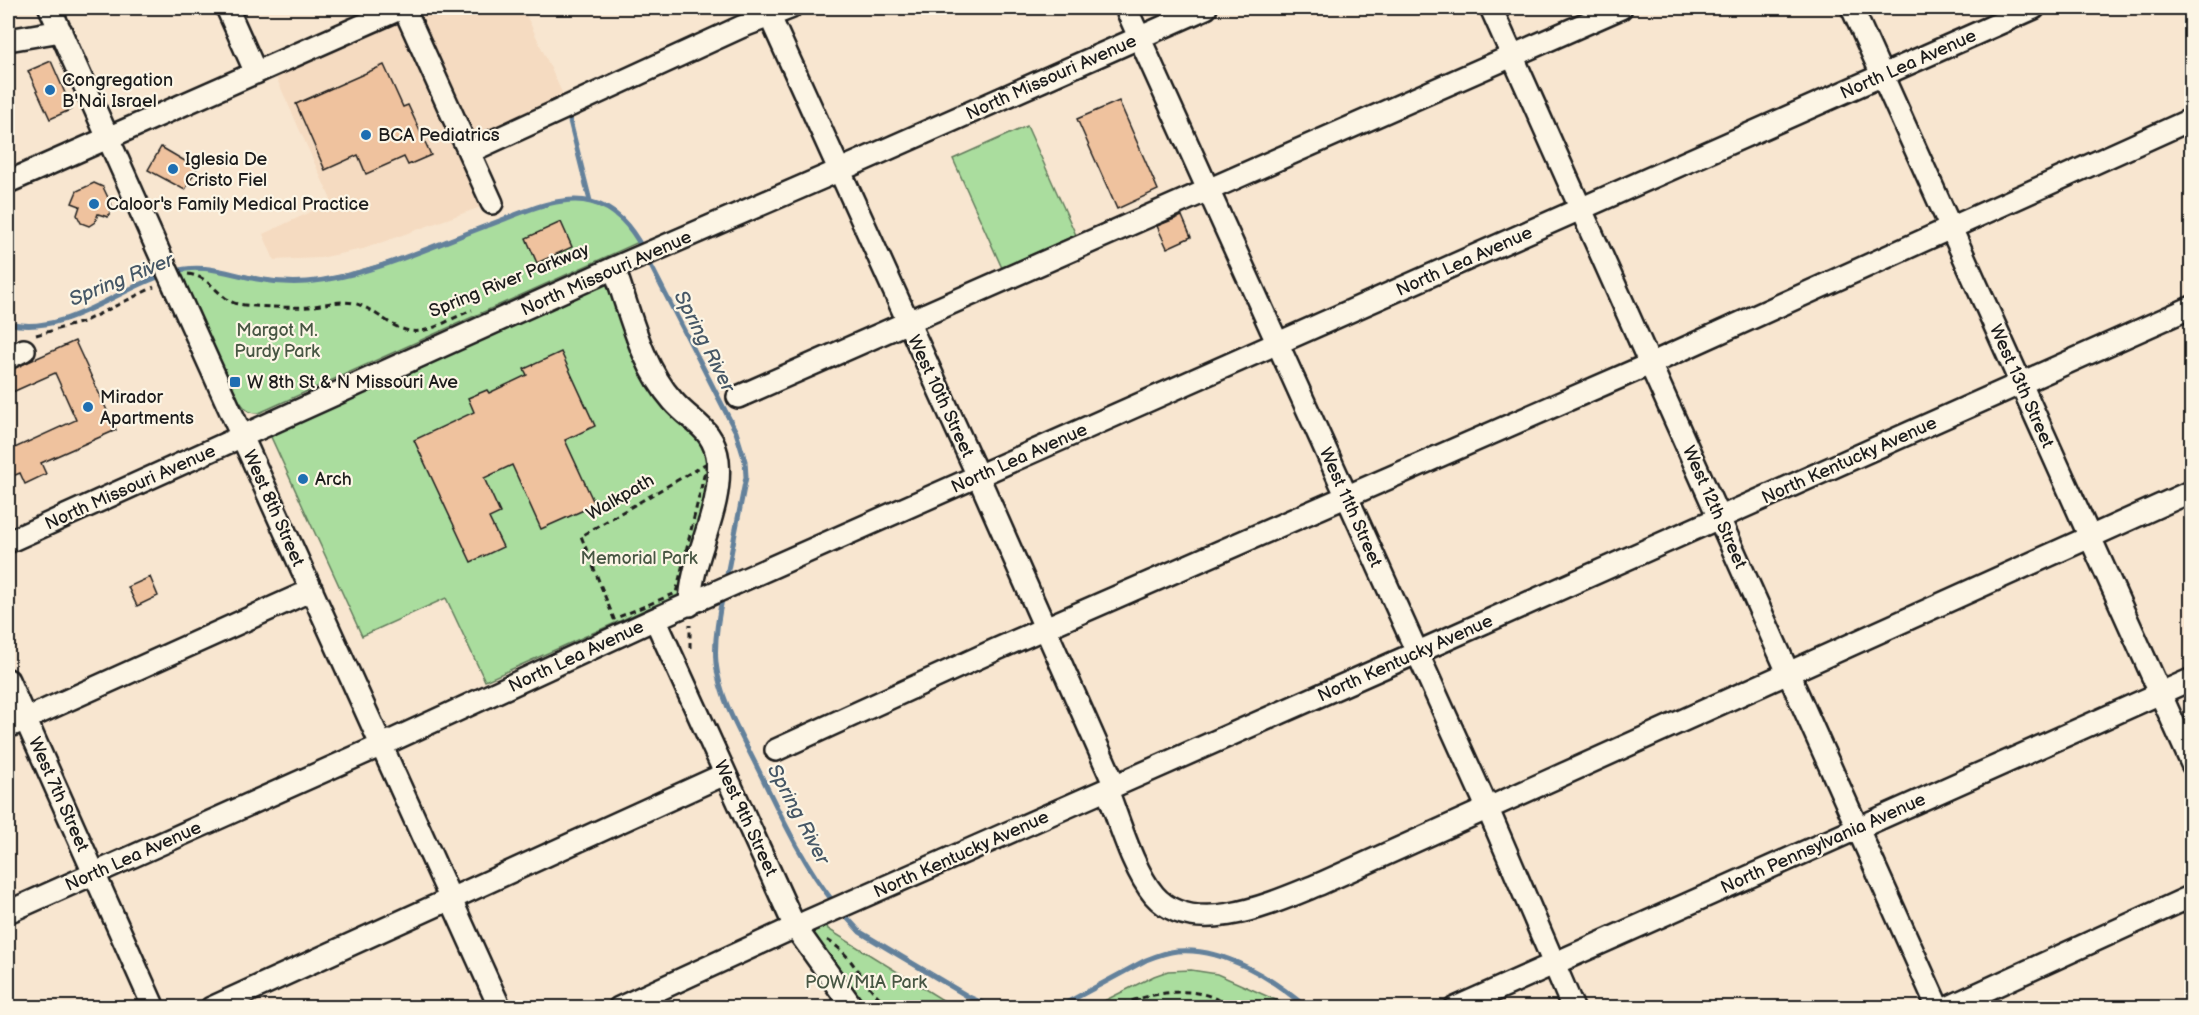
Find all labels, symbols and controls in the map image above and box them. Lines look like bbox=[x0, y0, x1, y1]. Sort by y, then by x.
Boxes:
street label: North Lea Avenue bbox=[1837, 25, 1980, 104]
street label: North Missouri Avenue bbox=[963, 30, 1140, 125]
place label: Congregation B'Nai Israel bbox=[62, 70, 173, 112]
marker: Congregation B'Nai Israel bbox=[43, 83, 57, 97]
place label: BCA Pediatrics bbox=[378, 125, 500, 146]
marker: BCA Pediatrics bbox=[359, 128, 373, 142]
place label: Iglesia De Cristo Fiel bbox=[185, 149, 268, 191]
marker: Iglesia De Cristo Fiel bbox=[166, 162, 180, 176]
place label: Caloor's Family Medical Practice bbox=[106, 194, 369, 215]
marker: Caloor's Family Medical Practice bbox=[87, 197, 101, 211]
street label: North Lea Avenue bbox=[1393, 222, 1536, 301]
street label: North Missouri Avenue bbox=[518, 226, 695, 321]
street label: Spring River Parkway bbox=[426, 238, 593, 322]
water label: Spring River bbox=[66, 247, 179, 312]
water label: Spring River bbox=[668, 287, 741, 398]
park label: Margot M. Purdy Park bbox=[234, 320, 320, 362]
street label: West 13th Street bbox=[1985, 321, 2058, 452]
street label: West 10th Street bbox=[903, 332, 978, 461]
place label: W 8th St & N Missouri Ave bbox=[247, 372, 458, 393]
marker: W 8th St & N Missouri Ave bbox=[228, 375, 242, 389]
place label: Mirador Apartments bbox=[100, 387, 194, 429]
marker: Mirador Apartments bbox=[81, 400, 95, 414]
street label: North Kentucky Avenue bbox=[1758, 412, 1940, 509]
street label: North Lea Avenue bbox=[948, 419, 1091, 498]
street label: North Missouri Avenue bbox=[42, 440, 219, 535]
street label: West 12th Street bbox=[1678, 442, 1751, 572]
street label: West 11th Street bbox=[1315, 444, 1387, 571]
street label: West 8th Street bbox=[238, 447, 309, 570]
place label: Arch bbox=[315, 469, 352, 490]
street label: Walkpath bbox=[583, 470, 658, 525]
marker: Arch bbox=[296, 472, 310, 486]
park label: Memorial Park bbox=[580, 548, 698, 569]
street label: North Kentucky Avenue bbox=[1314, 610, 1496, 707]
street label: North Lea Avenue bbox=[505, 616, 647, 697]
street label: West 7th Street bbox=[24, 734, 93, 855]
street label: West 9th Street bbox=[710, 757, 782, 880]
water label: Spring River bbox=[762, 760, 835, 870]
street label: North Pennsylvania Avenue bbox=[1718, 789, 1929, 898]
street label: North Kentucky Avenue bbox=[870, 806, 1052, 903]
street label: North Lea Avenue bbox=[62, 817, 205, 896]
park label: POW/MIA Park bbox=[805, 972, 927, 993]

